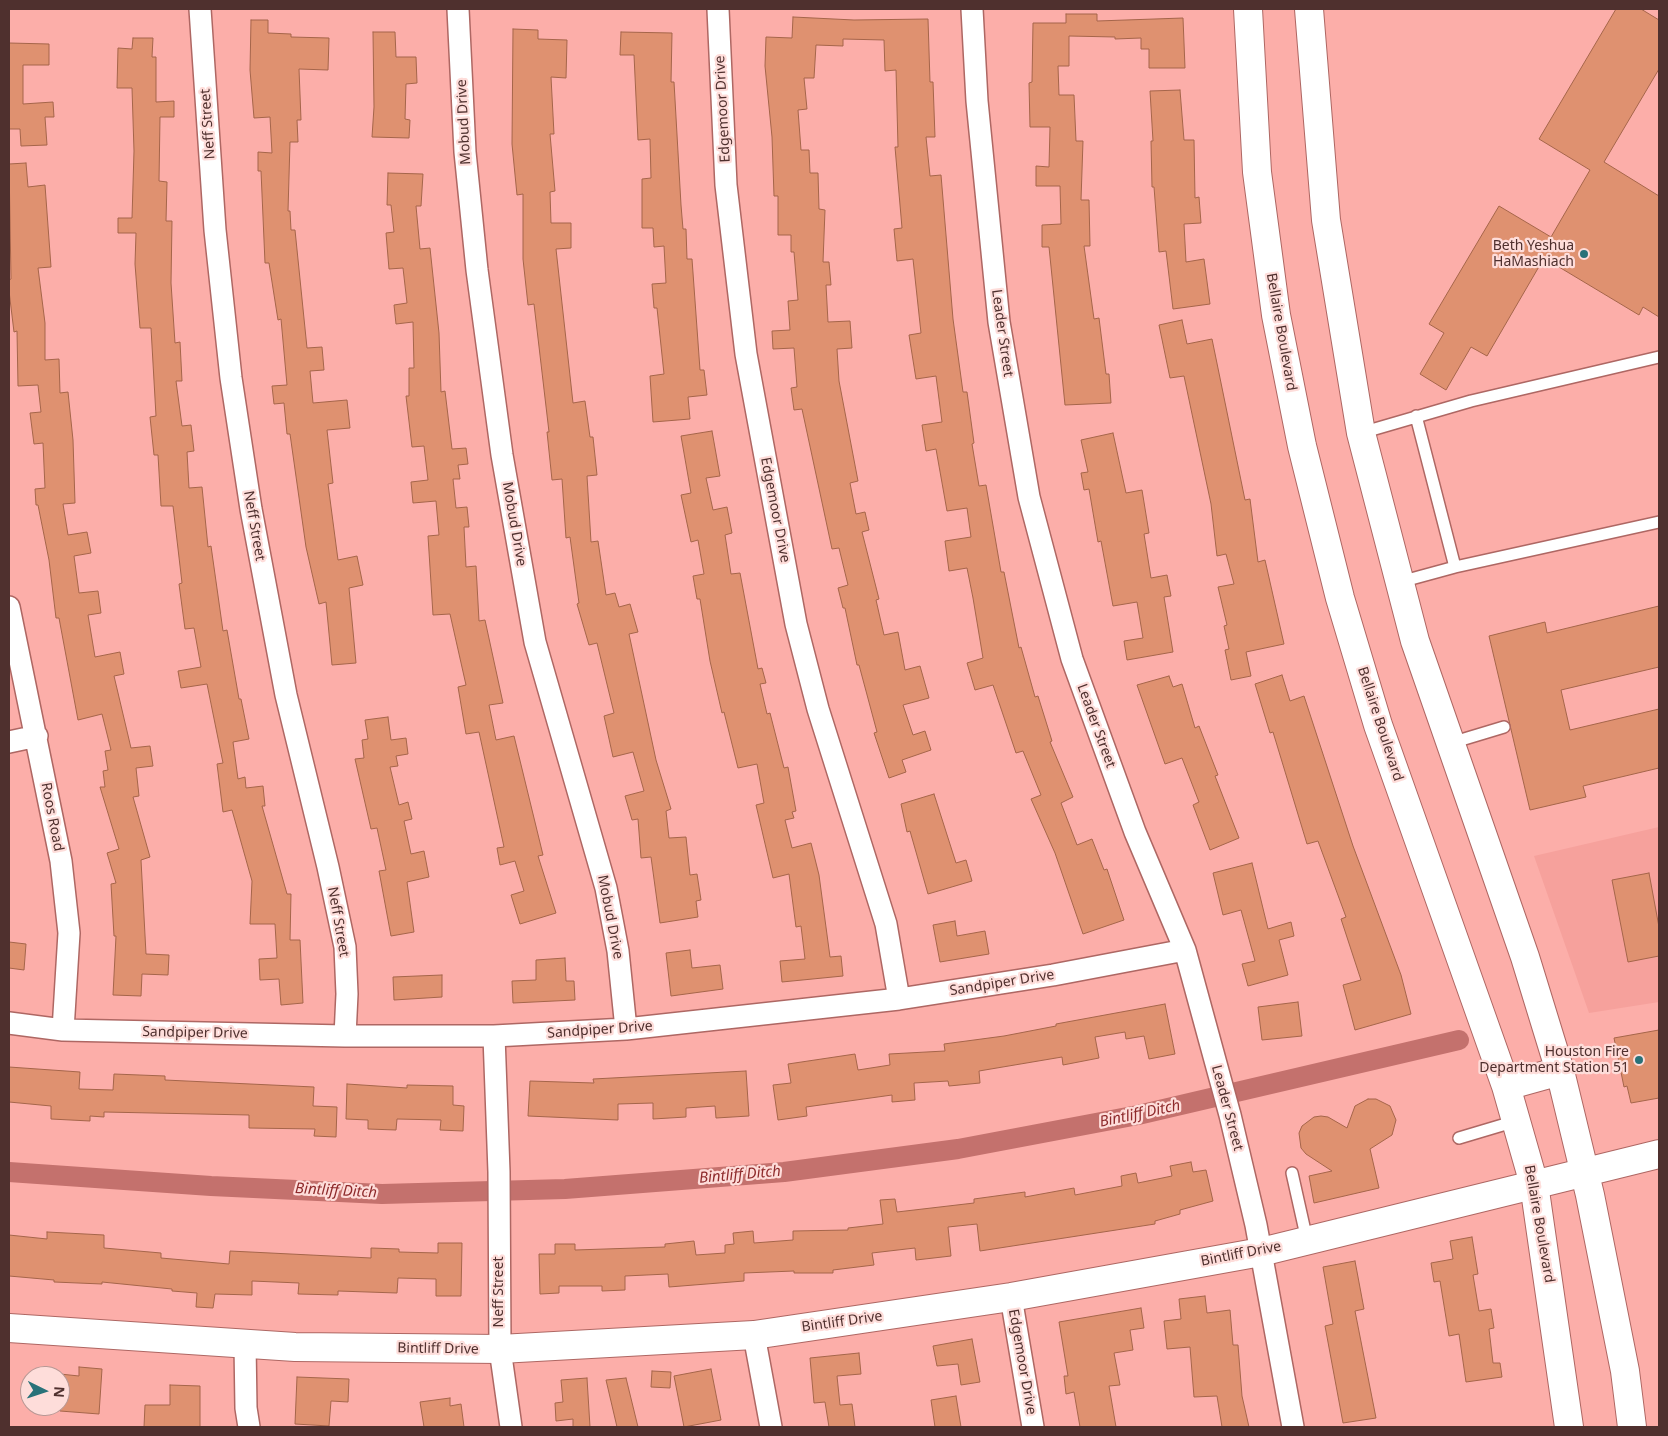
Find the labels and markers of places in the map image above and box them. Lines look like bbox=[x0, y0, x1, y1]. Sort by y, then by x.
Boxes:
place label: Beth Yeshua HaMashiach bbox=[1493, 238, 1574, 270]
marker: Beth Yeshua HaMashiach bbox=[1578, 248, 1590, 260]
place label: Houston Fire Department Station 51 bbox=[1479, 1044, 1629, 1076]
marker: Houston Fire Department Station 51 bbox=[1633, 1054, 1645, 1066]

